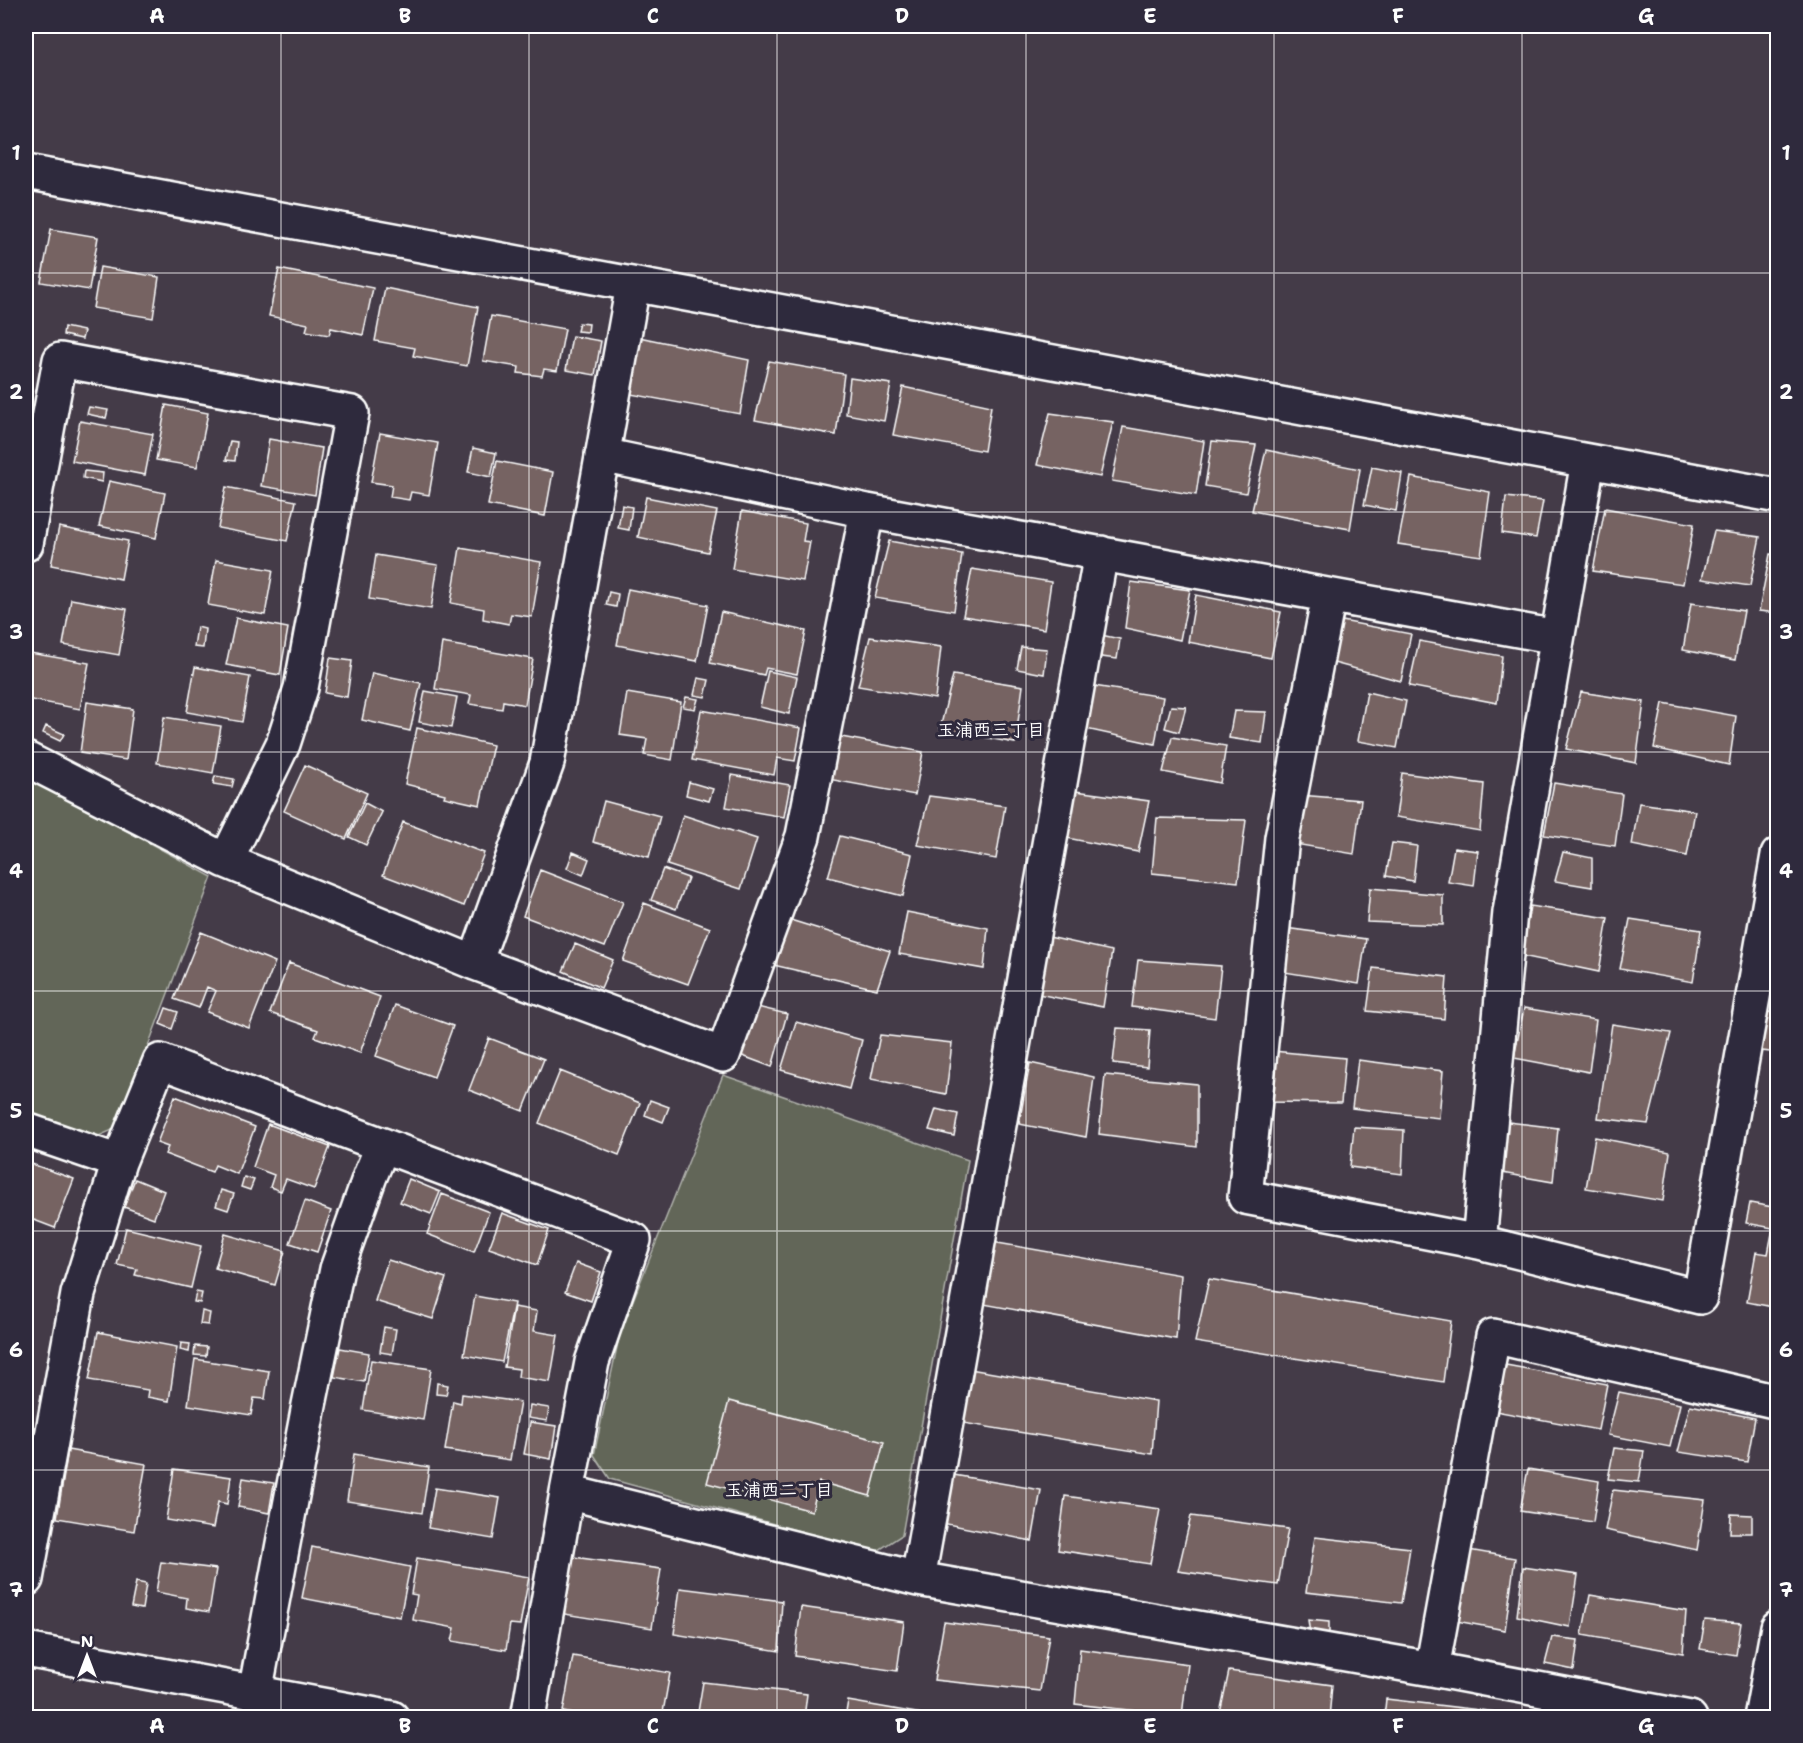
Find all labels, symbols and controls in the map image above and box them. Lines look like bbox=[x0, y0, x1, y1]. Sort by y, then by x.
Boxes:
text: A bbox=[149, 3, 165, 29]
text: B bbox=[399, 3, 411, 29]
text: C bbox=[647, 3, 659, 29]
text: D bbox=[895, 3, 909, 29]
text: E bbox=[1143, 3, 1157, 29]
text: F bbox=[1392, 3, 1404, 29]
text: G bbox=[1638, 3, 1654, 29]
text: 1 bbox=[11, 140, 21, 166]
text: 1 bbox=[1781, 140, 1791, 166]
text: 2 bbox=[9, 379, 23, 405]
text: 2 bbox=[1779, 379, 1793, 405]
text: 3 bbox=[9, 619, 23, 645]
text: 3 bbox=[1779, 619, 1793, 645]
district label: 玉浦西三丁目 bbox=[937, 718, 1045, 742]
text: 4 bbox=[9, 858, 23, 884]
text: 4 bbox=[1779, 858, 1793, 884]
text: 5 bbox=[10, 1098, 22, 1124]
text: 5 bbox=[1780, 1098, 1792, 1124]
text: 6 bbox=[9, 1337, 23, 1363]
text: 6 bbox=[1779, 1337, 1793, 1363]
district label: 玉浦西二丁目 bbox=[725, 1478, 833, 1502]
text: 7 bbox=[9, 1577, 23, 1603]
text: 7 bbox=[1779, 1577, 1793, 1603]
north arrow bbox=[57, 1626, 117, 1686]
text: N bbox=[81, 1631, 93, 1652]
text: A bbox=[149, 1713, 165, 1739]
text: B bbox=[399, 1713, 411, 1739]
text: C bbox=[647, 1713, 659, 1739]
text: D bbox=[895, 1713, 909, 1739]
text: E bbox=[1143, 1713, 1157, 1739]
text: F bbox=[1392, 1713, 1404, 1739]
text: G bbox=[1638, 1713, 1654, 1739]

